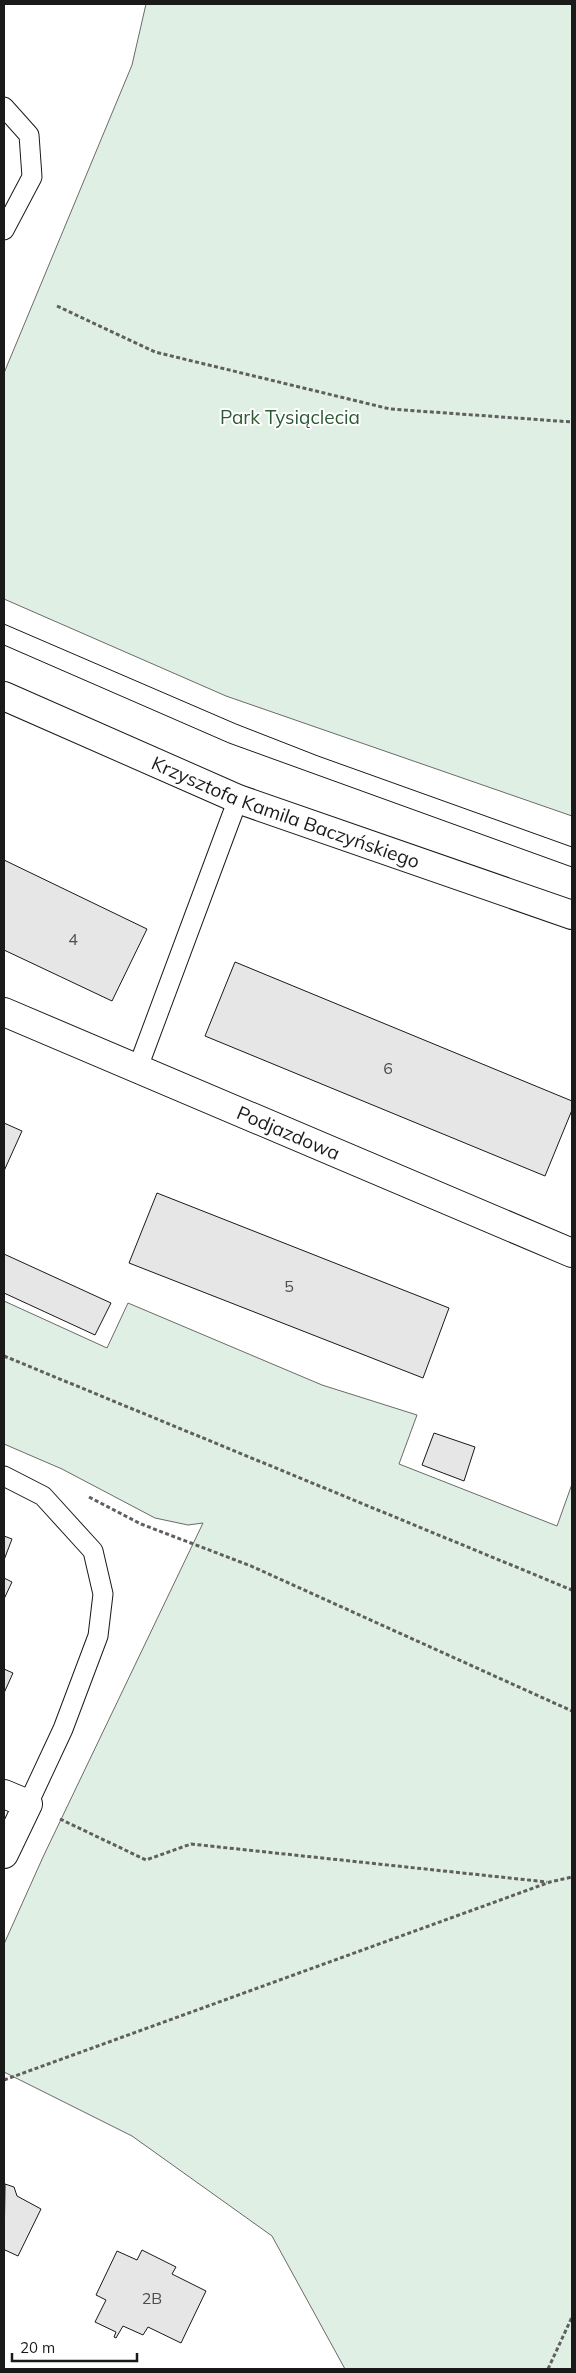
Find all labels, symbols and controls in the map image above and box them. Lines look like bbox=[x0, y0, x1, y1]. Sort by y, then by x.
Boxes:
park label: Park Tysiąclecia bbox=[220, 405, 360, 429]
street label: Krzysztofa Kamila Baczyńskiego bbox=[148, 751, 423, 873]
house number: 4 bbox=[68, 929, 78, 949]
house number: 6 bbox=[383, 1058, 393, 1078]
street label: Podjazdowa bbox=[233, 1100, 344, 1165]
house number: 5 bbox=[284, 1276, 294, 1296]
house number: 2B bbox=[142, 2288, 162, 2308]
scale bar bbox=[12, 2330, 138, 2362]
text: 20 m bbox=[20, 2338, 55, 2357]

